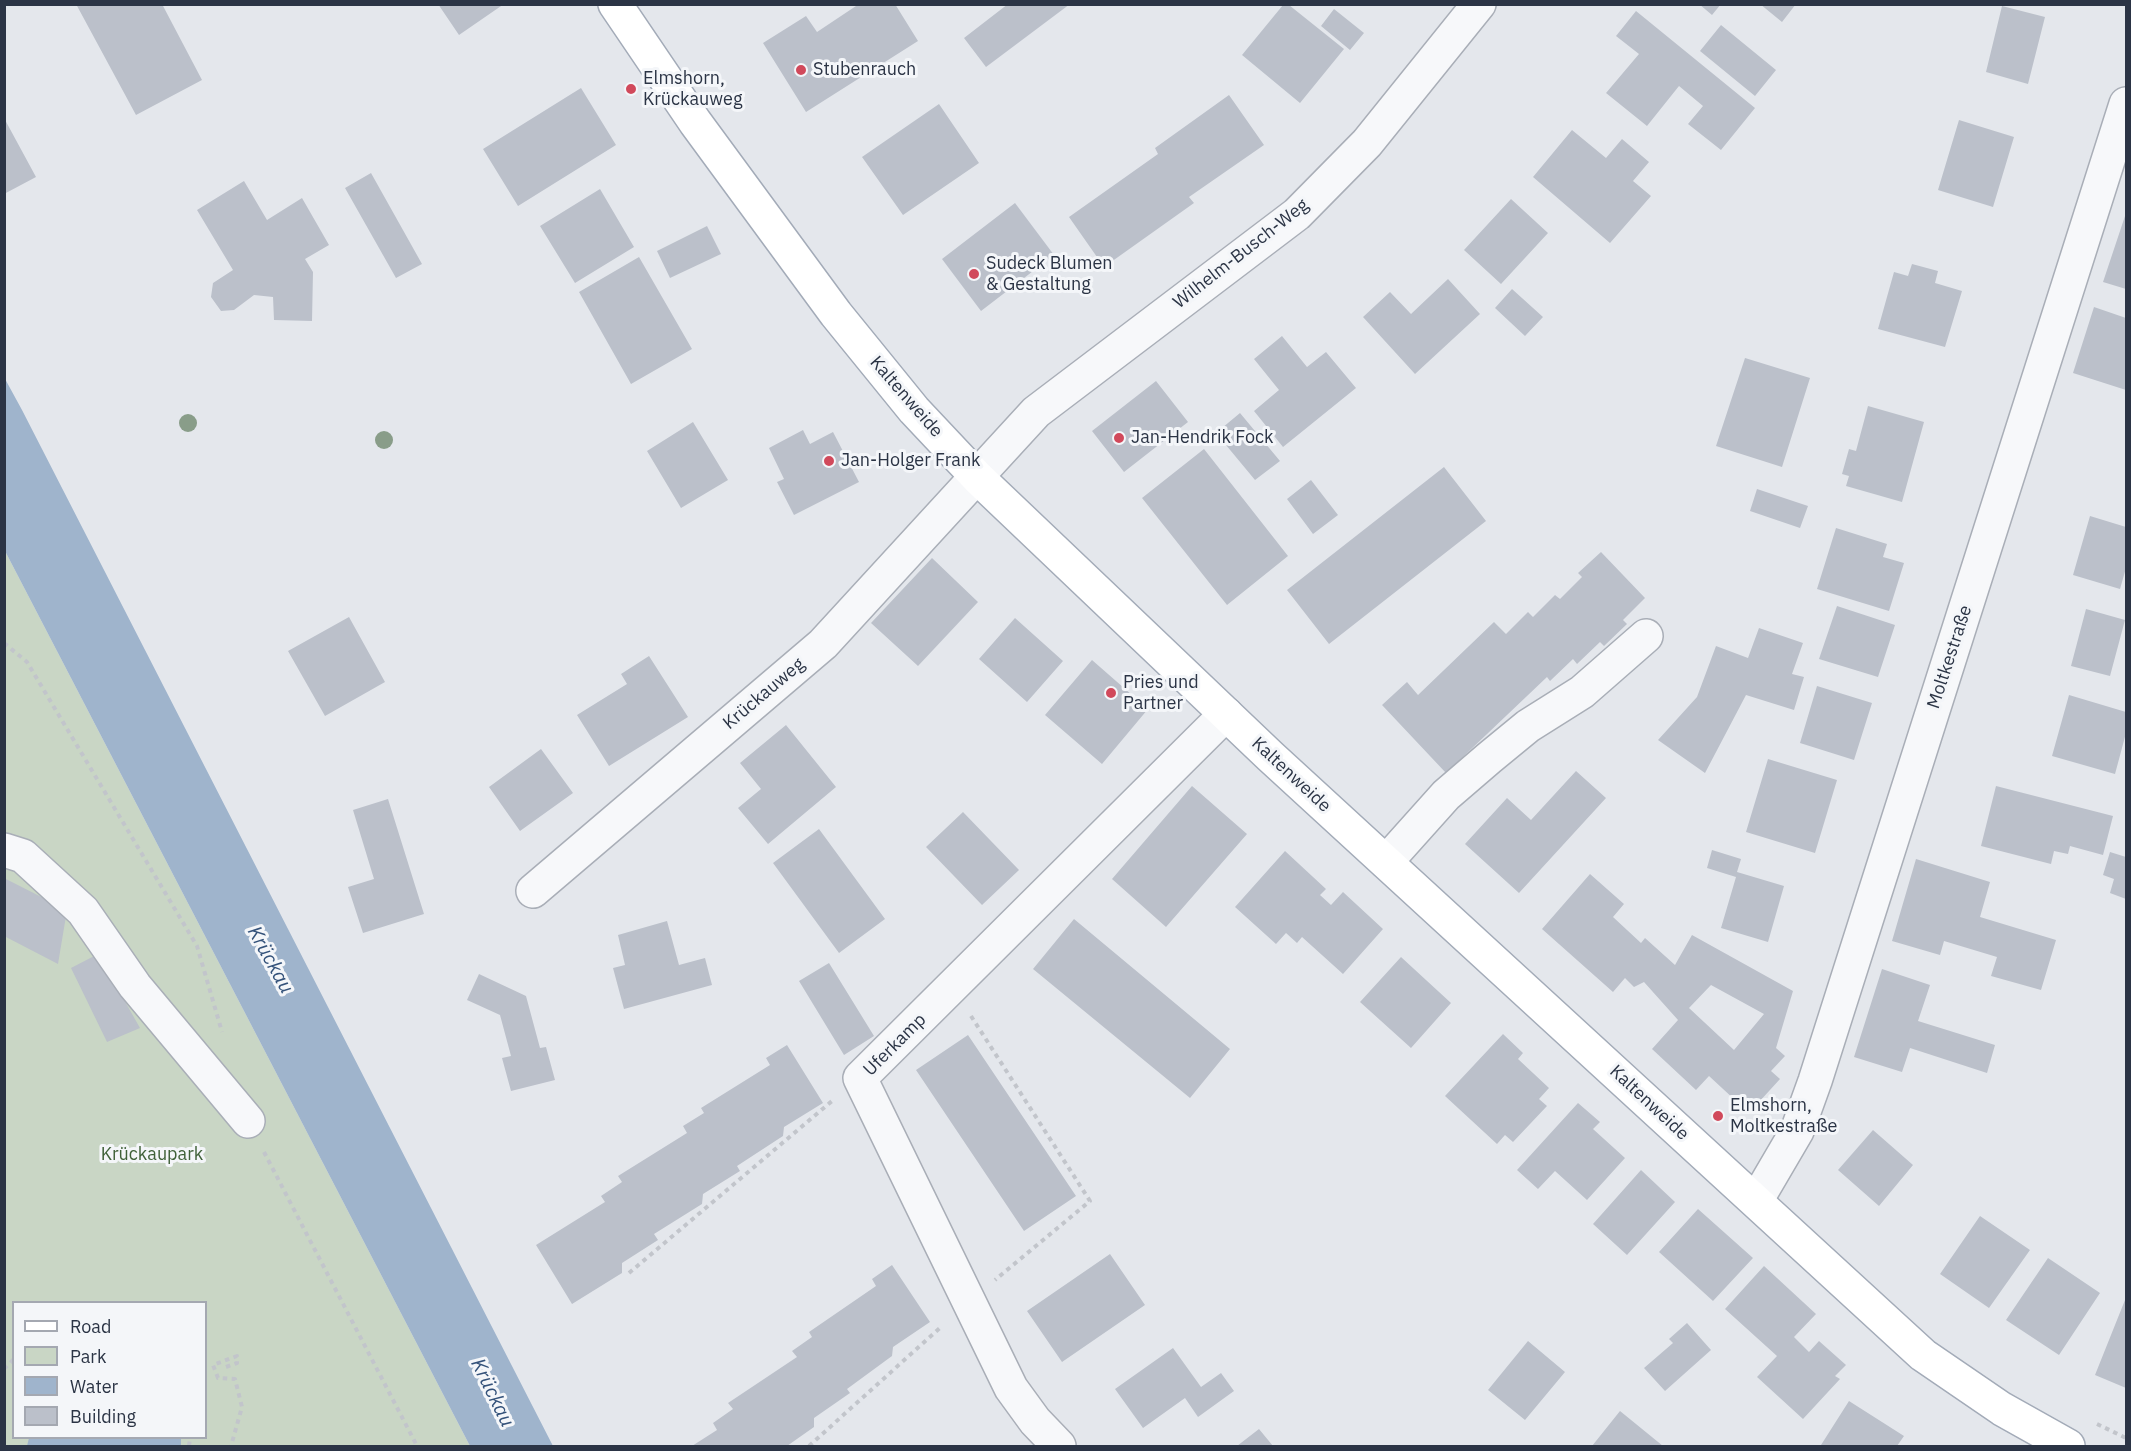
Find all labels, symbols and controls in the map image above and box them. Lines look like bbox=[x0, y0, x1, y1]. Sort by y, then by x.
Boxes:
place label: Stubenrauch bbox=[813, 59, 916, 81]
marker: Stubenrauch bbox=[794, 63, 808, 77]
place label: Elmshorn, Krückauweg bbox=[643, 68, 742, 110]
marker: Elmshorn, Krückauweg bbox=[624, 82, 638, 96]
street label: Wilhelm-Busch-Weg bbox=[1169, 195, 1313, 313]
place label: Sudeck Blumen & Gestaltung bbox=[986, 253, 1112, 296]
marker: Sudeck Blumen & Gestaltung bbox=[967, 267, 981, 281]
street label: Kaltenweide bbox=[865, 352, 947, 442]
place label: Jan-Hendrik Fock bbox=[1131, 427, 1274, 449]
marker: Jan-Hendrik Fock bbox=[1112, 431, 1126, 445]
place label: Jan-Holger Frank bbox=[841, 450, 981, 472]
marker: Jan-Holger Frank bbox=[822, 454, 836, 468]
street label: Moltkestraße bbox=[1923, 603, 1977, 711]
street label: Krückauweg bbox=[719, 654, 809, 734]
place label: Pries und Partner bbox=[1123, 672, 1199, 714]
marker: Pries und Partner bbox=[1104, 686, 1118, 700]
street label: Kaltenweide bbox=[1247, 733, 1335, 817]
water label: Krückau bbox=[242, 922, 298, 998]
street label: Uferkamp bbox=[859, 1009, 931, 1081]
street label: Kaltenweide bbox=[1605, 1061, 1693, 1145]
place label: Elmshorn, Moltkestraße bbox=[1730, 1095, 1837, 1138]
marker: Elmshorn, Moltkestraße bbox=[1711, 1109, 1725, 1123]
park label: Krückaupark bbox=[101, 1144, 203, 1166]
legend bbox=[12, 1301, 207, 1439]
text: Road bbox=[70, 1315, 111, 1338]
text: Park bbox=[70, 1345, 106, 1368]
water label: Krückau bbox=[465, 1355, 519, 1431]
text: Water bbox=[70, 1375, 118, 1398]
text: Building bbox=[70, 1405, 136, 1428]

